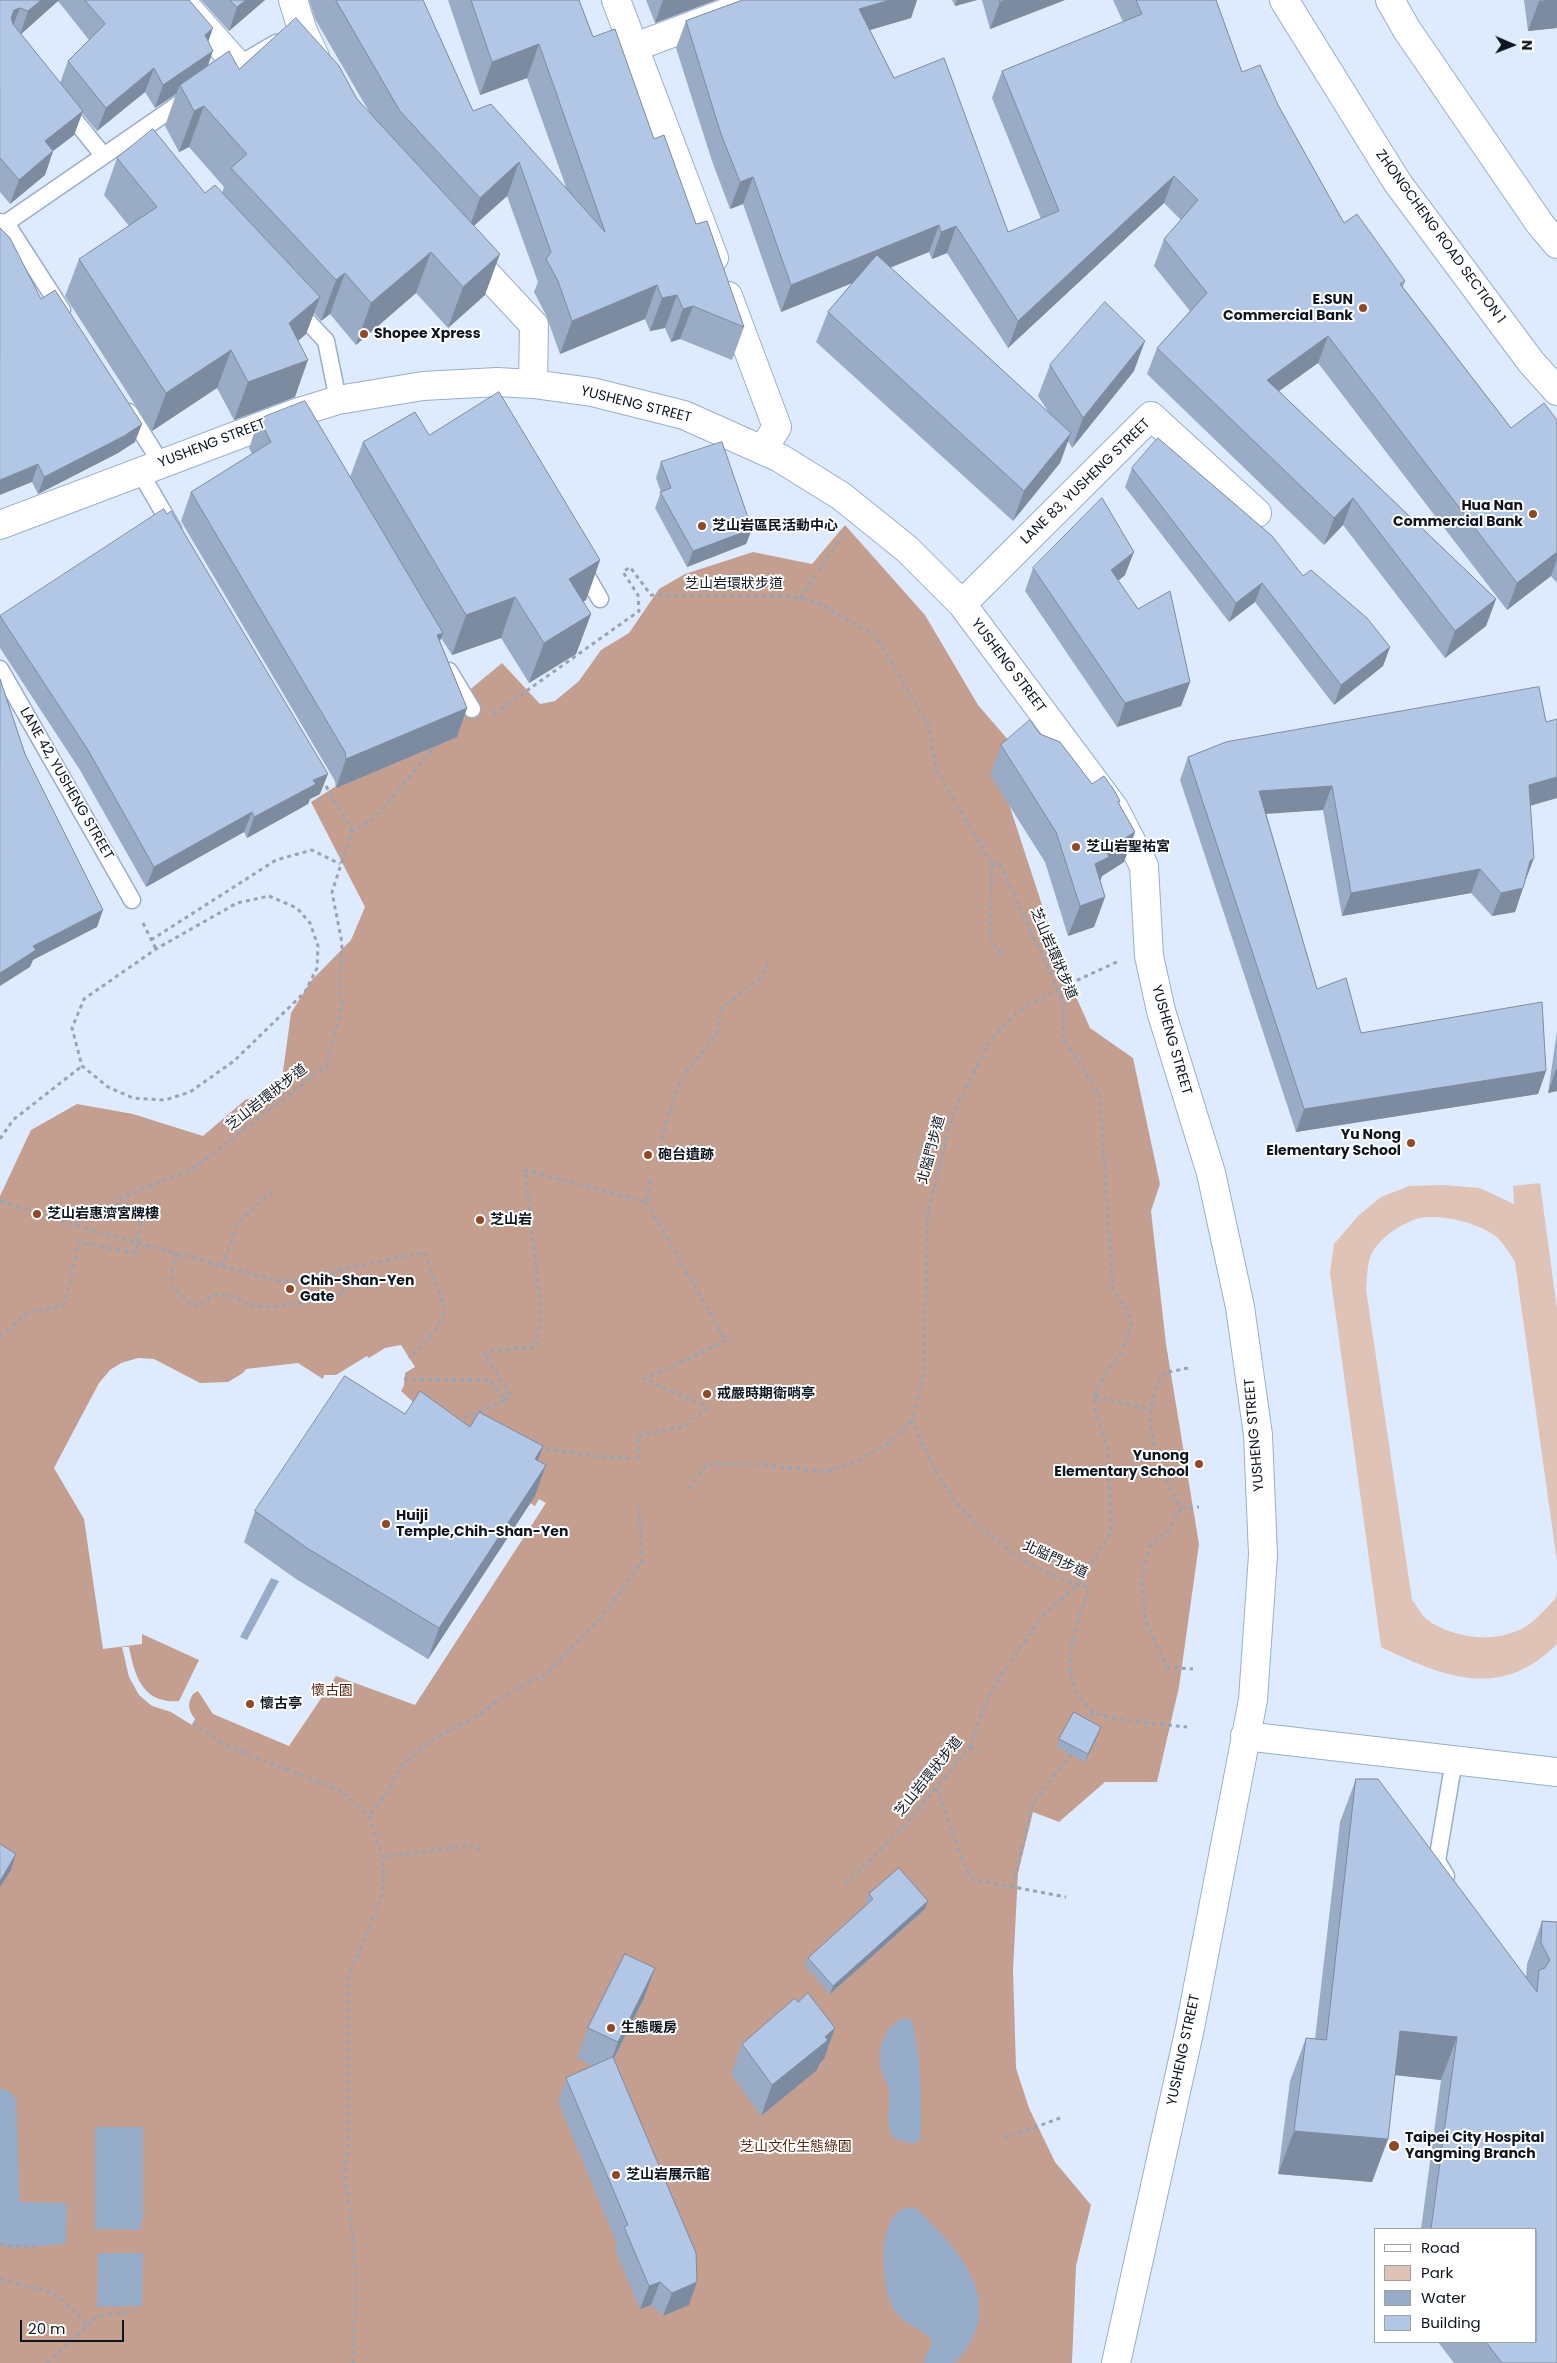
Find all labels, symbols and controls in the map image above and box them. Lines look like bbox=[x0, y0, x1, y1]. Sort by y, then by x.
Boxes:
north arrow bbox=[1487, 20, 1537, 70]
text: N bbox=[1517, 40, 1537, 51]
street label: ZHONGCHENG ROAD SECTION 1 bbox=[1371, 147, 1509, 327]
place label: E.SUN Commercial Bank bbox=[1223, 292, 1353, 324]
marker: E.SUN Commercial Bank bbox=[1357, 302, 1369, 314]
place label: Shopee Xpress bbox=[374, 326, 480, 342]
marker: Shopee Xpress bbox=[358, 328, 370, 340]
street label: YUSHENG STREET bbox=[579, 383, 693, 427]
street label: YUSHENG STREET bbox=[156, 416, 268, 472]
street label: LANE 83, YUSHENG STREET bbox=[1018, 416, 1154, 548]
place label: Hua Nan Commercial Bank bbox=[1393, 498, 1523, 530]
marker: Hua Nan Commercial Bank bbox=[1527, 508, 1539, 520]
place label: 芝山岩區民活動中心 bbox=[712, 518, 838, 534]
marker: 芝山岩區民活動中心 bbox=[696, 520, 708, 532]
street label: 芝山岩環狀步道 bbox=[685, 576, 783, 592]
street label: YUSHENG STREET bbox=[967, 616, 1049, 716]
street label: LANE 42, YUSHENG STREET bbox=[15, 705, 117, 863]
place label: 芝山岩聖祐宮 bbox=[1086, 839, 1170, 855]
marker: 芝山岩聖祐宮 bbox=[1070, 841, 1082, 853]
street label: 芝山岩環狀步道 bbox=[1026, 906, 1080, 1002]
street label: YUSHENG STREET bbox=[1147, 983, 1195, 1097]
street label: 芝山岩環狀步道 bbox=[223, 1061, 311, 1135]
street label: 北隘門步道 bbox=[915, 1114, 949, 1186]
place label: Yu Nong Elementary School bbox=[1266, 1127, 1401, 1160]
marker: Yu Nong Elementary School bbox=[1405, 1137, 1417, 1149]
place label: 砲台遺跡 bbox=[658, 1147, 714, 1163]
marker: 砲台遺跡 bbox=[642, 1149, 654, 1161]
place label: 芝山岩惠濟宮牌樓 bbox=[47, 1206, 159, 1222]
marker: 芝山岩惠濟宮牌樓 bbox=[31, 1208, 43, 1220]
place label: 芝山岩 bbox=[490, 1212, 532, 1228]
marker: 芝山岩 bbox=[474, 1214, 486, 1226]
place label: Chih-Shan-Yen Gate bbox=[300, 1273, 414, 1305]
marker: Chih-Shan-Yen Gate bbox=[284, 1283, 296, 1295]
street label: YUSHENG STREET bbox=[1242, 1378, 1268, 1492]
place label: 戒嚴時期衛哨亭 bbox=[717, 1386, 815, 1402]
marker: 戒嚴時期衛哨亭 bbox=[701, 1388, 713, 1400]
place label: Yunong Elementary School bbox=[1054, 1448, 1189, 1480]
marker: Yunong Elementary School bbox=[1193, 1458, 1205, 1470]
place label: Huiji Temple,Chih-Shan-Yen bbox=[396, 1508, 568, 1540]
marker: Huiji Temple,Chih-Shan-Yen bbox=[380, 1518, 392, 1530]
street label: 北隘門步道 bbox=[1020, 1538, 1090, 1582]
park label: 懷古園 bbox=[311, 1683, 353, 1699]
place label: 懷古亭 bbox=[260, 1696, 302, 1712]
marker: 懷古亭 bbox=[244, 1698, 256, 1710]
street label: 芝山岩環狀步道 bbox=[892, 1734, 966, 1820]
street label: YUSHENG STREET bbox=[1164, 1993, 1204, 2107]
place label: 生態暖房 bbox=[621, 2020, 677, 2036]
marker: 生態暖房 bbox=[605, 2022, 617, 2034]
place label: Taipei City Hospital Yangming Branch bbox=[1405, 2130, 1544, 2162]
park label: 芝山文化生態綠園 bbox=[740, 2139, 852, 2155]
marker: Taipei City Hospital Yangming Branch bbox=[1387, 2139, 1401, 2153]
place label: 芝山岩展示館 bbox=[626, 2167, 710, 2183]
marker: 芝山岩展示館 bbox=[610, 2169, 622, 2181]
legend bbox=[1374, 2228, 1537, 2343]
text: Road bbox=[1421, 2237, 1460, 2258]
text: Park bbox=[1421, 2262, 1453, 2283]
text: Water bbox=[1421, 2287, 1466, 2308]
scale bar bbox=[22, 2310, 126, 2342]
text: Building bbox=[1421, 2312, 1481, 2333]
text: 20 m bbox=[28, 2318, 66, 2339]

